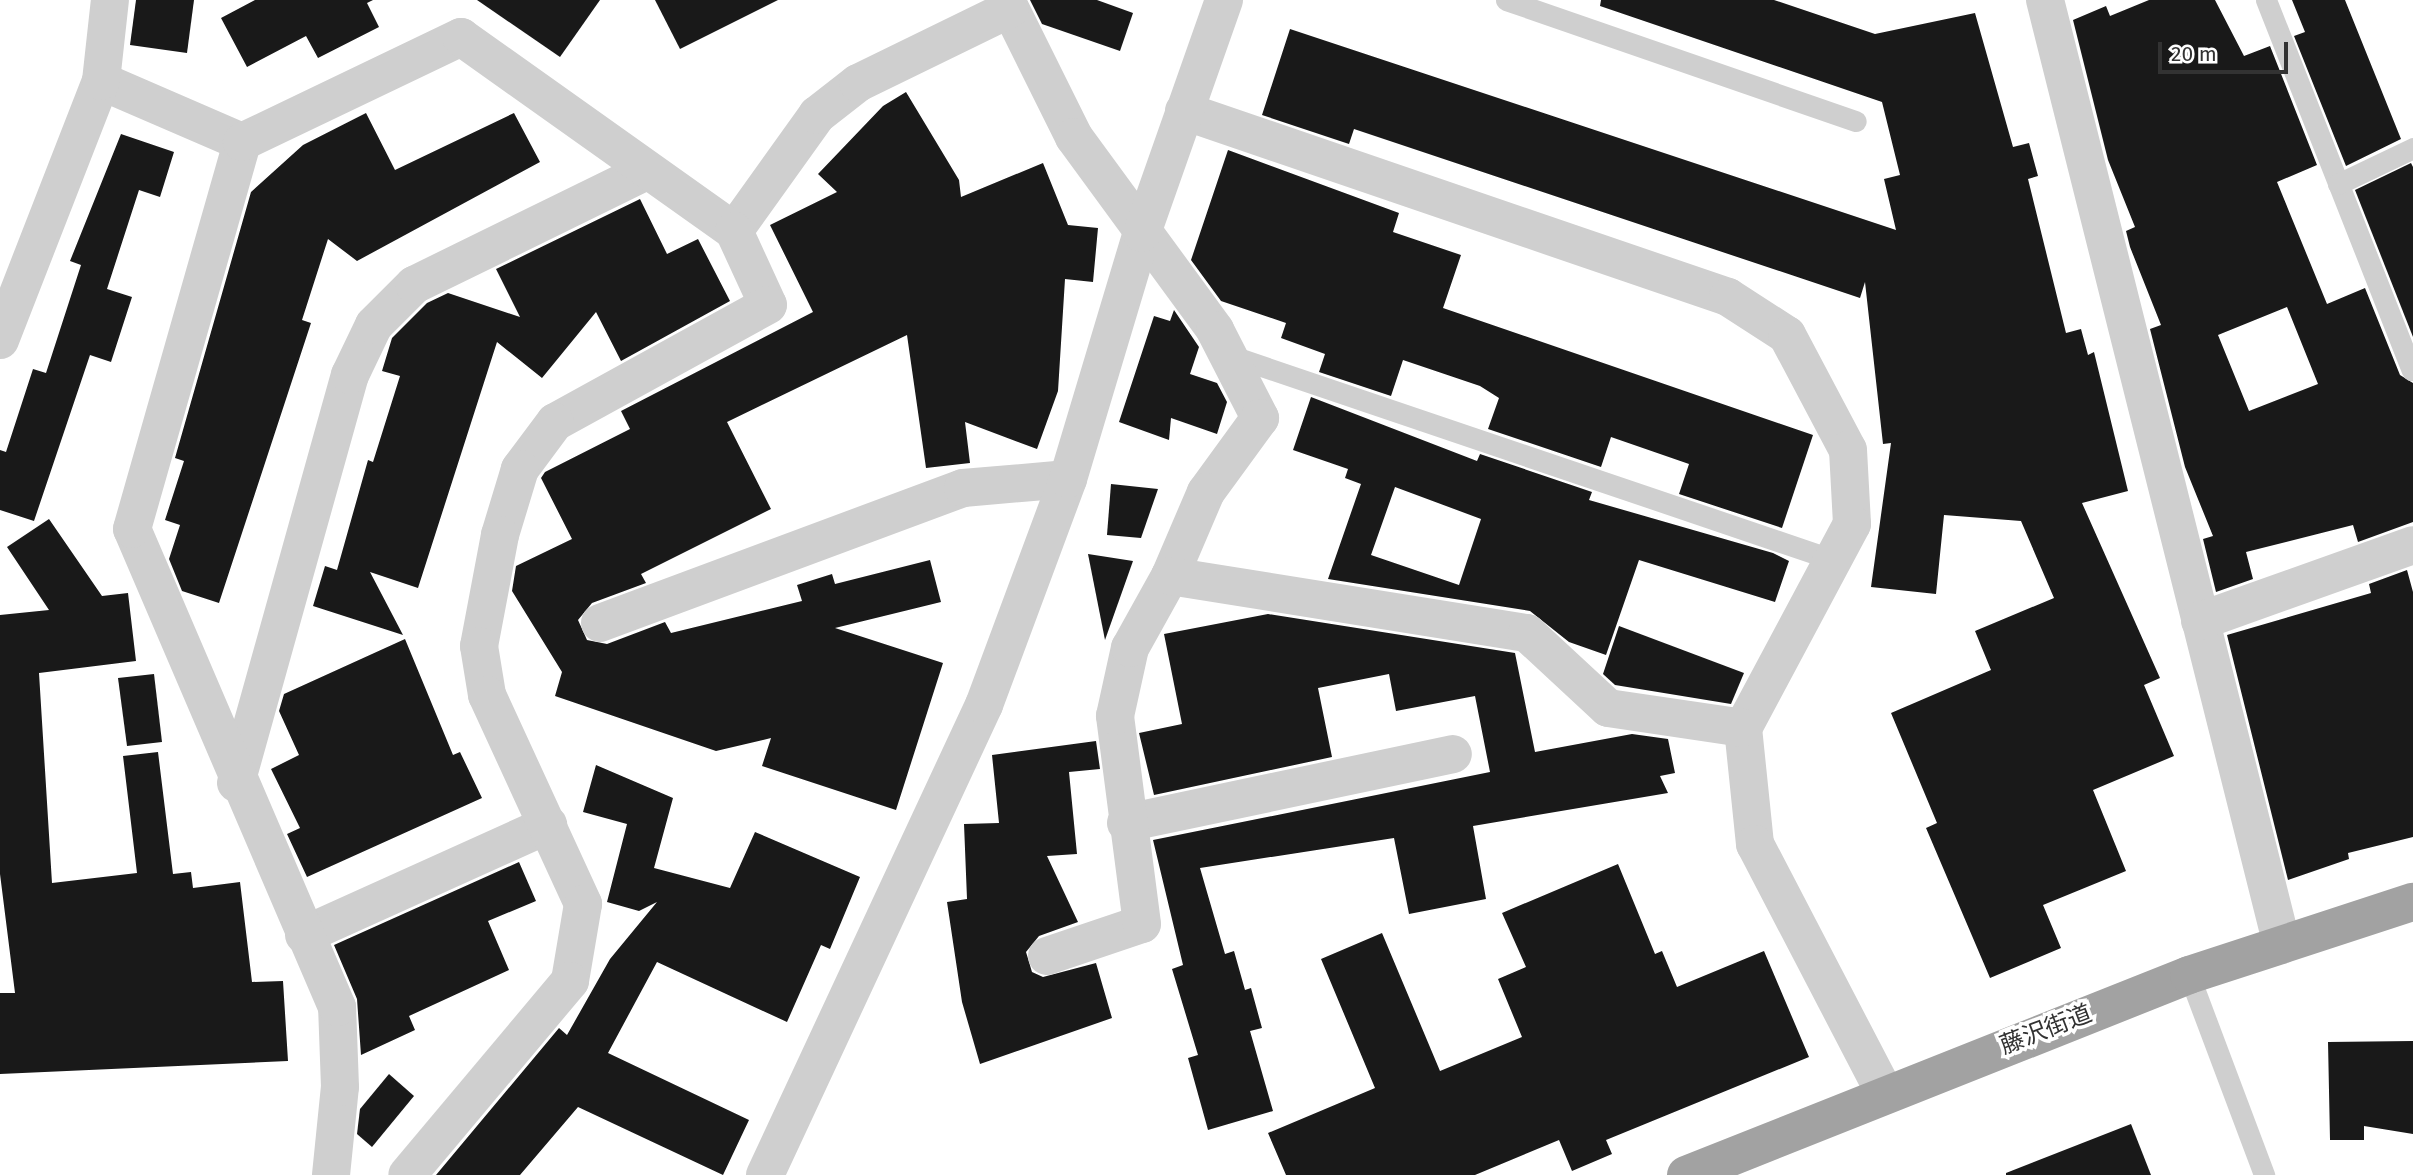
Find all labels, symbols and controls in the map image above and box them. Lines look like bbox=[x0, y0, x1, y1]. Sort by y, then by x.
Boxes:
scale bar bbox=[2161, 28, 2290, 72]
text: 20 m bbox=[2171, 41, 2217, 67]
street label: 藤沢街道 bbox=[1996, 999, 2096, 1061]

